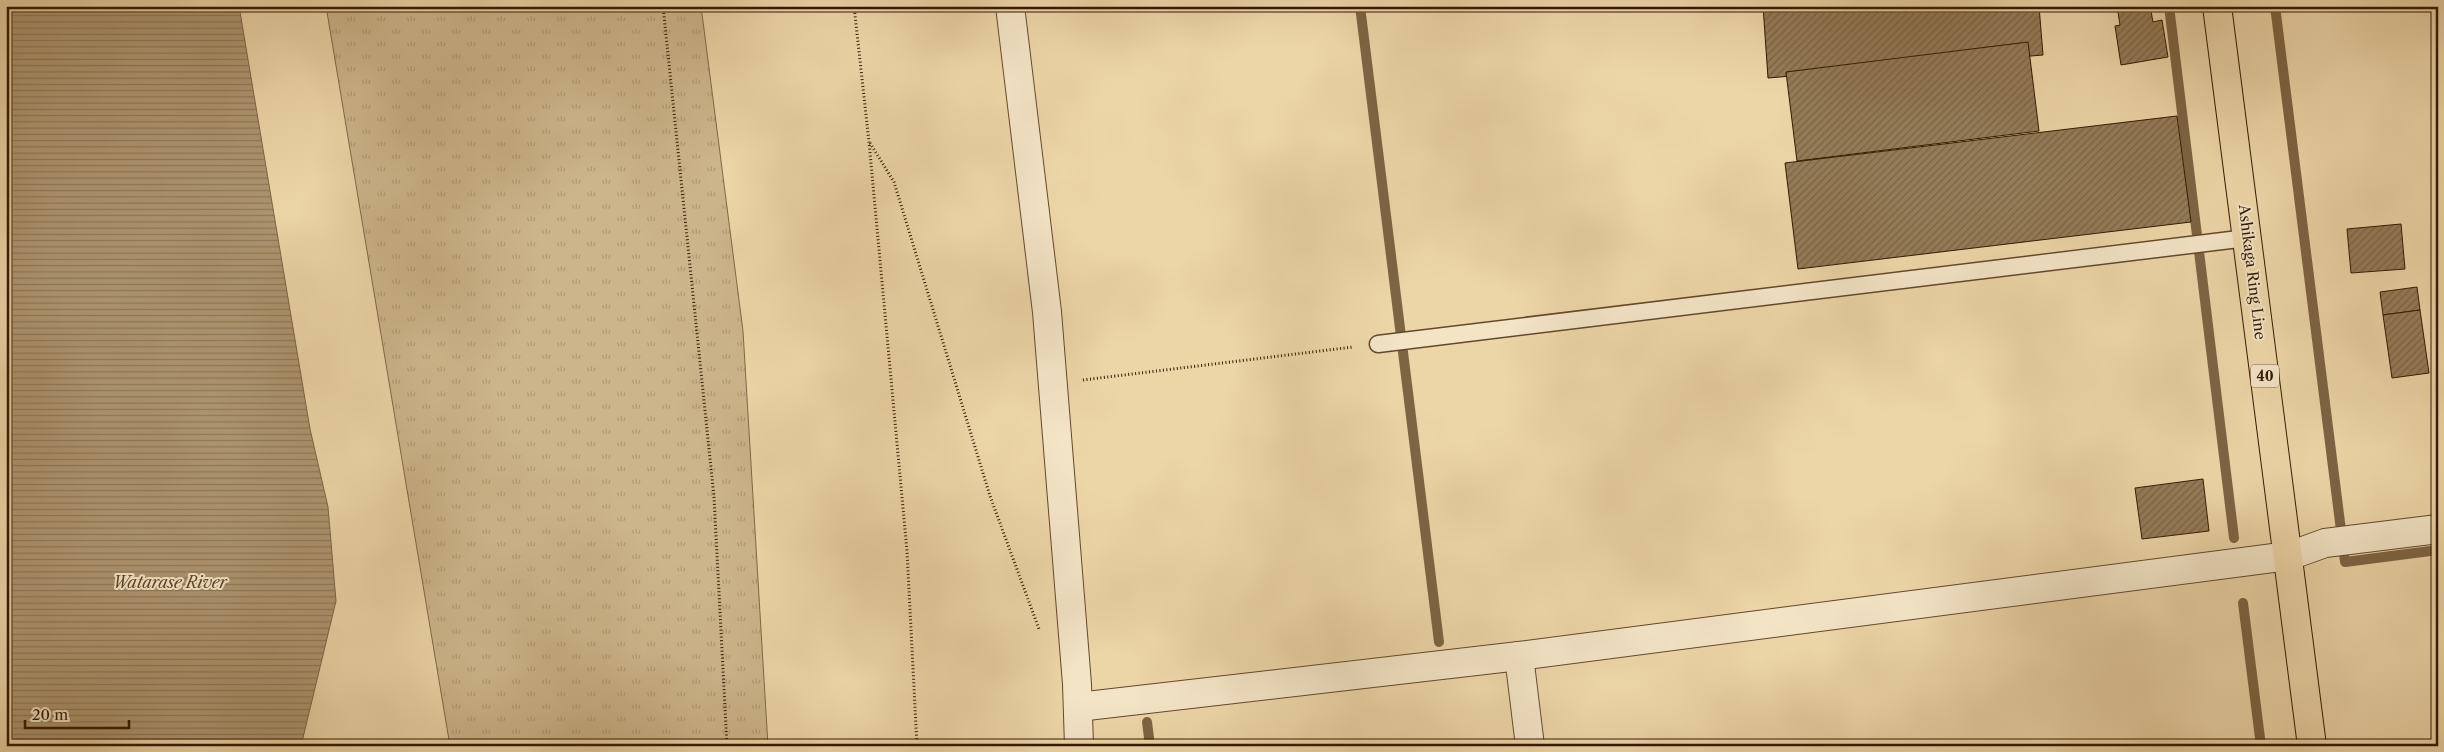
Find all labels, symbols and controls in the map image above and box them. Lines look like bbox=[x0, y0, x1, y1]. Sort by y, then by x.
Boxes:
street label: Ashikaga Ring Line bbox=[2235, 202, 2270, 341]
road number: 40 bbox=[2251, 364, 2279, 388]
water label: Watarase River bbox=[113, 572, 229, 592]
scale bar bbox=[25, 697, 129, 729]
text: 20 m bbox=[32, 705, 68, 724]

